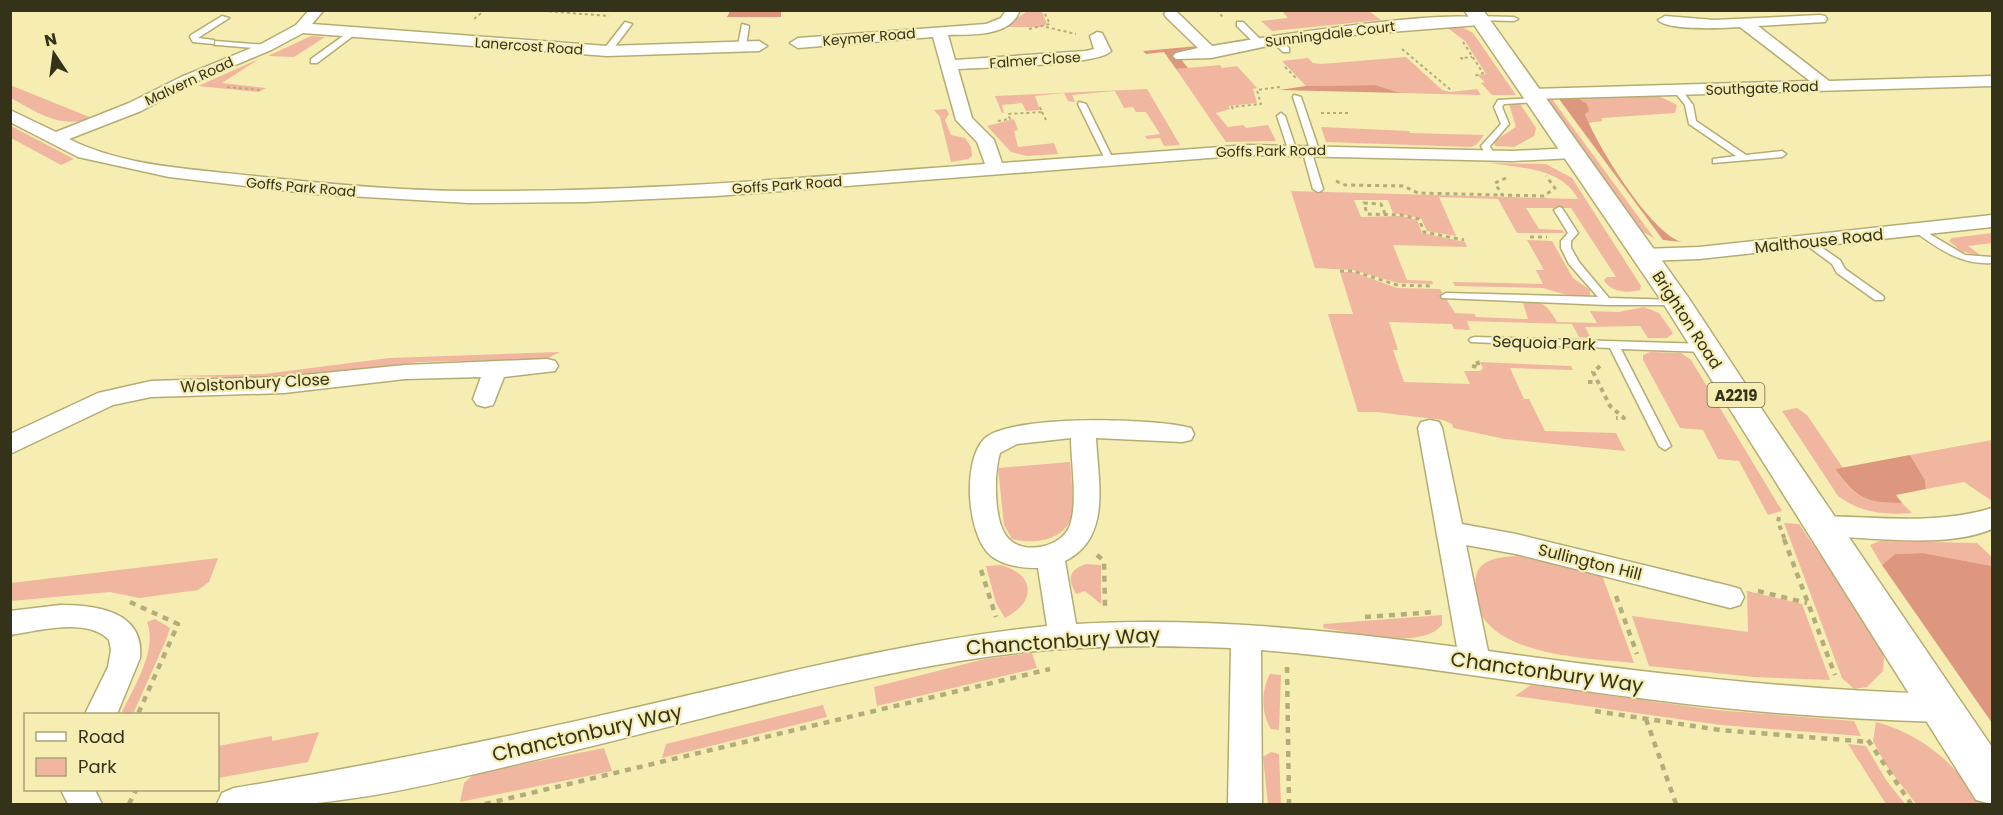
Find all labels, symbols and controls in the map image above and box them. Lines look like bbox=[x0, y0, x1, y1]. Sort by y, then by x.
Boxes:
street label: Sunningdale Court bbox=[1264, 16, 1396, 52]
street label: Keymer Road bbox=[822, 23, 916, 51]
north arrow bbox=[24, 24, 84, 84]
text: N bbox=[42, 27, 59, 52]
street label: Lanercost Road bbox=[474, 32, 584, 60]
street label: Falmer Close bbox=[989, 47, 1082, 73]
street label: Malvern Road bbox=[141, 52, 237, 110]
street label: Southgate Road bbox=[1705, 76, 1819, 100]
street label: Goffs Park Road bbox=[1216, 140, 1326, 162]
street label: Goffs Park Road bbox=[731, 171, 843, 199]
street label: Goffs Park Road bbox=[245, 172, 357, 202]
street label: Malthouse Road bbox=[1754, 223, 1884, 259]
street label: Brighton Road bbox=[1647, 266, 1727, 374]
street label: Sequoia Park bbox=[1492, 330, 1597, 356]
street label: Wolstonbury Close bbox=[180, 368, 330, 398]
road number: A2219 bbox=[1708, 383, 1764, 407]
street label: Sullington Hill bbox=[1536, 538, 1644, 586]
street label: Chanctonbury Way bbox=[965, 620, 1161, 662]
street label: Chanctonbury Way bbox=[1449, 645, 1645, 699]
street label: Chanctonbury Way bbox=[489, 698, 685, 768]
legend bbox=[24, 713, 219, 791]
text: Road bbox=[78, 724, 125, 749]
text: Park bbox=[78, 754, 117, 779]

